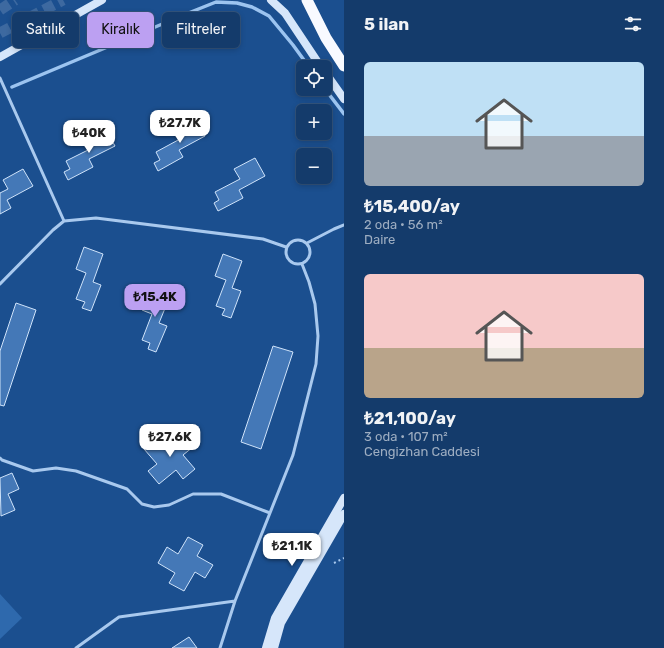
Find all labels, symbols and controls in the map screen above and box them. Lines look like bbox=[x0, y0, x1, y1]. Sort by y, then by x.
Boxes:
chip: Satılık bbox=[12, 12, 79, 48]
chip: Kiralık bbox=[87, 12, 154, 48]
chip: Filtreler bbox=[162, 12, 240, 48]
icon: filters bbox=[622, 13, 644, 35]
text: 5 ilan bbox=[364, 14, 409, 34]
map controls bbox=[296, 60, 332, 184]
button: locate bbox=[296, 60, 332, 96]
icon: home bbox=[468, 88, 540, 160]
button: + bbox=[296, 104, 332, 140]
pin: ₺27.7K bbox=[147, 110, 213, 144]
text: ₺27.7K bbox=[159, 115, 201, 130]
pin: ₺40K bbox=[65, 120, 113, 154]
text: ₺40K bbox=[72, 125, 106, 140]
button: − bbox=[296, 148, 332, 184]
text: ₺15,400/ay bbox=[364, 196, 460, 216]
text: 2 oda · 56 m² bbox=[364, 217, 443, 232]
text: Daire bbox=[364, 232, 395, 247]
pin: ₺15.4K bbox=[122, 284, 188, 318]
text: ₺15.4K bbox=[133, 289, 177, 304]
icon: home bbox=[468, 300, 540, 372]
text: ₺21,100/ay bbox=[364, 408, 456, 428]
pin: ₺27.6K bbox=[137, 424, 203, 458]
text: ₺27.6K bbox=[148, 429, 192, 444]
text: 3 oda · 107 m² bbox=[364, 429, 448, 444]
text: Cengizhan Caddesi bbox=[364, 444, 480, 459]
pin: ₺21.1K bbox=[259, 533, 325, 567]
text: ₺21.1K bbox=[272, 538, 312, 553]

